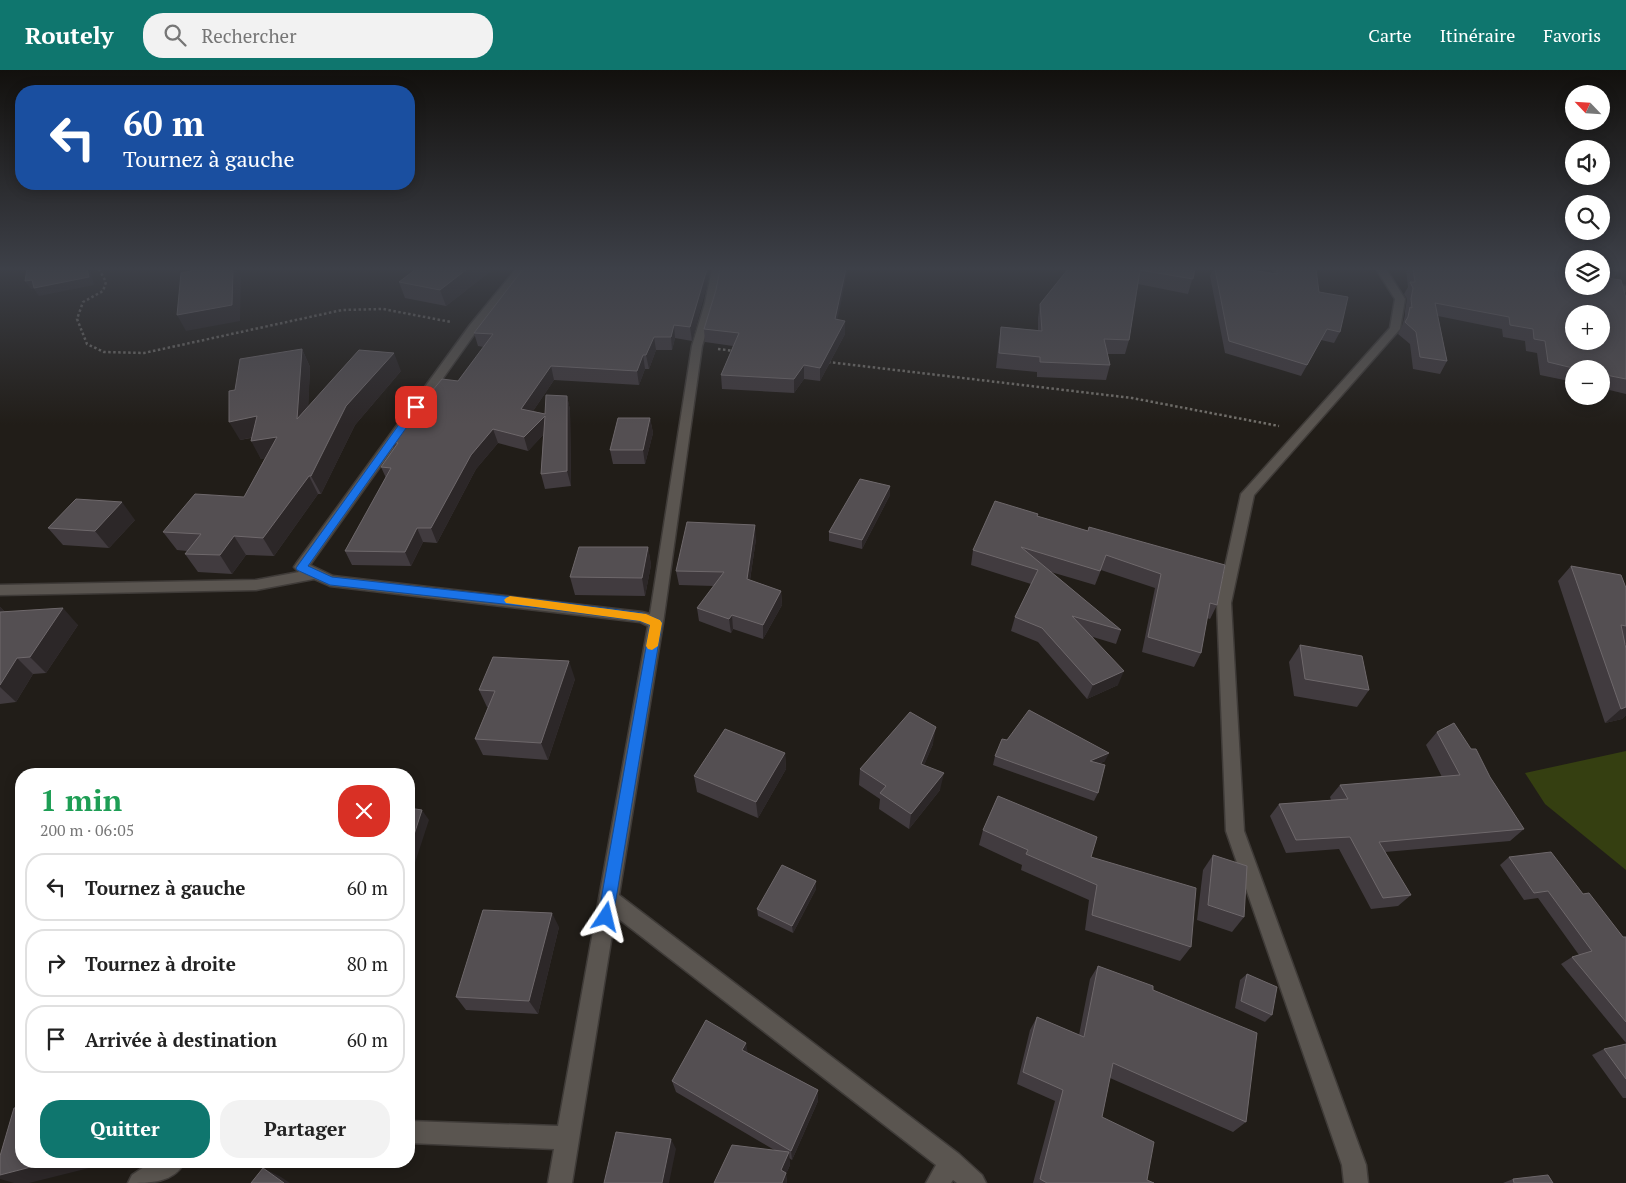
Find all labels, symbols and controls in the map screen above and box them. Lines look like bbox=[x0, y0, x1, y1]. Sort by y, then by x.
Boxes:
search box bbox=[143, 13, 493, 58]
text: Routely bbox=[25, 19, 113, 51]
icon: search bbox=[161, 21, 189, 49]
text: Rechercher bbox=[201, 23, 296, 48]
text: Carte bbox=[1368, 23, 1412, 47]
text: Itinéraire bbox=[1440, 23, 1515, 47]
text: Favoris bbox=[1543, 23, 1601, 47]
north arrow bbox=[1565, 85, 1610, 130]
map controls bbox=[1565, 85, 1610, 405]
text: 60 m bbox=[123, 100, 204, 146]
icon: left bbox=[40, 105, 105, 170]
button: sound bbox=[1565, 140, 1610, 185]
text: Tournez à gauche bbox=[123, 144, 294, 173]
button: search bbox=[1565, 195, 1610, 240]
button: layers bbox=[1565, 250, 1610, 295]
button: + bbox=[1565, 305, 1610, 350]
button: − bbox=[1565, 360, 1610, 405]
pin bbox=[395, 386, 437, 428]
icon: arrive bbox=[402, 393, 430, 421]
text: 1 min bbox=[40, 780, 122, 820]
button: close bbox=[338, 785, 390, 837]
text: 200 m · 06:05 bbox=[40, 819, 134, 841]
icon: left bbox=[42, 873, 70, 901]
text: Tournez à gauche bbox=[85, 875, 246, 900]
text: 60 m bbox=[347, 875, 388, 900]
position arrow bbox=[579, 890, 631, 942]
icon: right bbox=[42, 949, 70, 977]
text: Tournez à droite bbox=[85, 951, 236, 976]
text: 80 m bbox=[347, 951, 388, 976]
icon: arrive bbox=[42, 1025, 70, 1053]
text: Arrivée à destination bbox=[85, 1027, 277, 1052]
text: 60 m bbox=[347, 1027, 388, 1052]
button: Quitter bbox=[40, 1100, 210, 1158]
button: Partager bbox=[220, 1100, 390, 1158]

